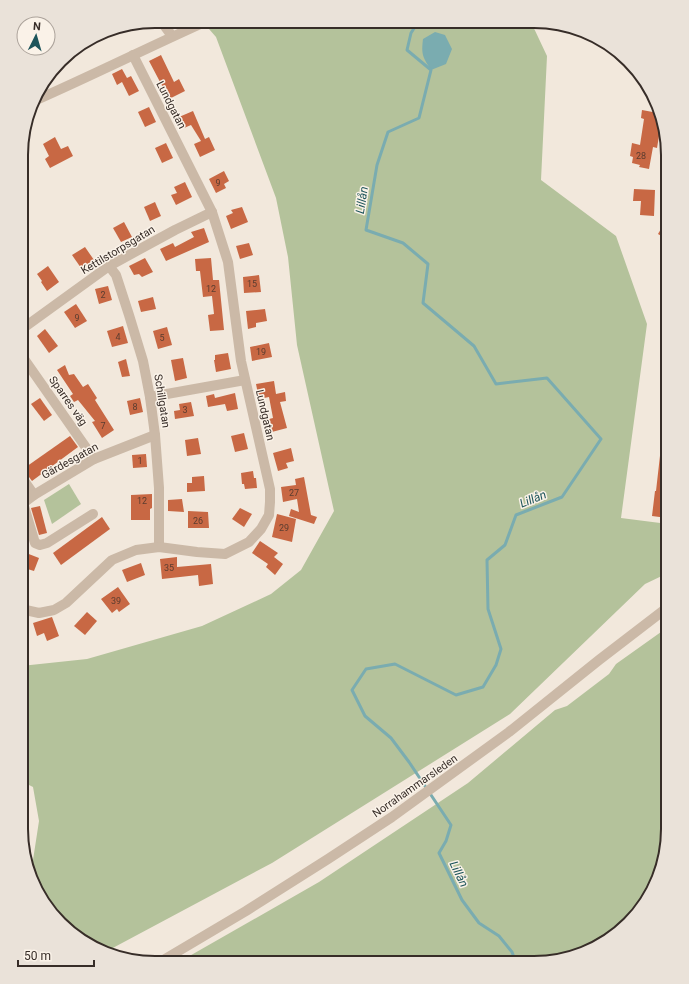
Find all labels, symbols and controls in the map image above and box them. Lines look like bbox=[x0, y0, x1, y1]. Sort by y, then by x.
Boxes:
north arrow bbox=[16, 16, 56, 56]
text: N bbox=[32, 20, 41, 33]
street label: Lundgatan bbox=[153, 79, 189, 131]
house number: 28 bbox=[636, 151, 646, 161]
house number: 9 bbox=[215, 178, 221, 188]
water label: Lillån bbox=[353, 185, 371, 215]
street label: Kettilstorpsgatan bbox=[79, 223, 157, 277]
house number: 15 bbox=[247, 279, 257, 289]
house number: 12 bbox=[206, 284, 216, 294]
house number: 2 bbox=[100, 290, 106, 300]
house number: 9 bbox=[74, 313, 80, 323]
house number: 4 bbox=[115, 332, 121, 342]
house number: 5 bbox=[159, 333, 165, 343]
house number: 19 bbox=[256, 347, 266, 357]
street label: Schillgatan bbox=[151, 373, 173, 429]
street label: Sparres väg bbox=[46, 374, 90, 428]
street label: Lundgatan bbox=[253, 388, 277, 442]
house number: 8 bbox=[132, 402, 138, 412]
house number: 3 bbox=[182, 405, 188, 415]
house number: 7 bbox=[100, 421, 106, 431]
street label: Gärdesgatan bbox=[39, 440, 101, 482]
house number: 1 bbox=[137, 456, 143, 466]
water label: Lillån bbox=[518, 487, 548, 511]
house number: 27 bbox=[289, 488, 299, 498]
house number: 12 bbox=[137, 496, 147, 506]
house number: 26 bbox=[193, 516, 203, 526]
house number: 29 bbox=[279, 523, 289, 533]
house number: 35 bbox=[164, 563, 174, 573]
house number: 39 bbox=[111, 596, 121, 606]
street label: Norrahammarsleden bbox=[370, 752, 460, 820]
water label: Lillån bbox=[447, 859, 471, 889]
scale bar bbox=[18, 942, 94, 968]
text: 50 m bbox=[24, 949, 51, 963]

